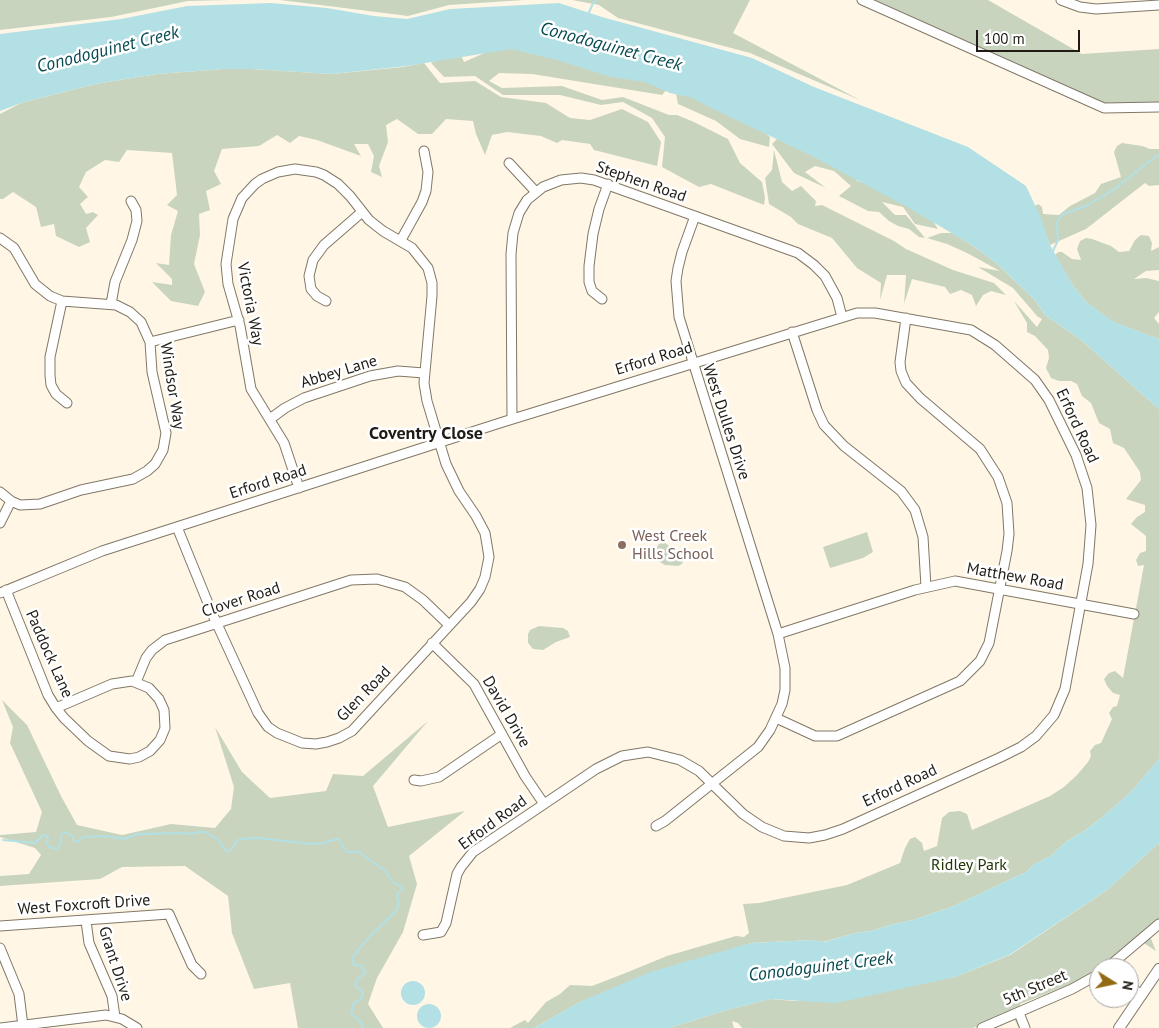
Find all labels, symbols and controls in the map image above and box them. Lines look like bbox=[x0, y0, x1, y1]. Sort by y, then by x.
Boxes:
water label: Conodoguinet Creek bbox=[538, 18, 684, 76]
scale bar bbox=[979, 20, 1083, 52]
water label: Conodoguinet Creek bbox=[35, 22, 181, 78]
text: 100 m bbox=[984, 29, 1025, 48]
street label: Stephen Road bbox=[593, 158, 689, 206]
street label: Victoria Way bbox=[233, 261, 267, 347]
street label: Erford Road bbox=[613, 338, 695, 380]
street label: Windsor Way bbox=[156, 341, 188, 431]
street label: Abbey Lane bbox=[298, 351, 380, 393]
street label: West Dulles Drive bbox=[698, 362, 754, 482]
street label: Erford Road bbox=[1051, 386, 1103, 466]
district label: Coventry Close bbox=[369, 423, 483, 445]
street label: Erford Road bbox=[227, 461, 309, 503]
place label: West Creek Hills School bbox=[632, 526, 714, 564]
marker: West Creek Hills School bbox=[616, 539, 628, 551]
street label: Matthew Road bbox=[965, 559, 1065, 595]
street label: Clover Road bbox=[199, 578, 283, 622]
street label: Paddock Lane bbox=[21, 607, 77, 701]
street label: Glen Road bbox=[333, 662, 395, 726]
street label: David Drive bbox=[478, 673, 534, 751]
street label: Erford Road bbox=[860, 760, 940, 812]
street label: Erford Road bbox=[455, 792, 531, 854]
park label: Ridley Park bbox=[931, 855, 1007, 875]
street label: West Foxcroft Drive bbox=[17, 891, 151, 919]
street label: Grant Drive bbox=[94, 924, 136, 1004]
water label: Conodoguinet Creek bbox=[747, 947, 895, 987]
north arrow bbox=[1089, 958, 1139, 1008]
street label: 5th Street bbox=[1000, 966, 1070, 1010]
text: N bbox=[1118, 979, 1137, 992]

